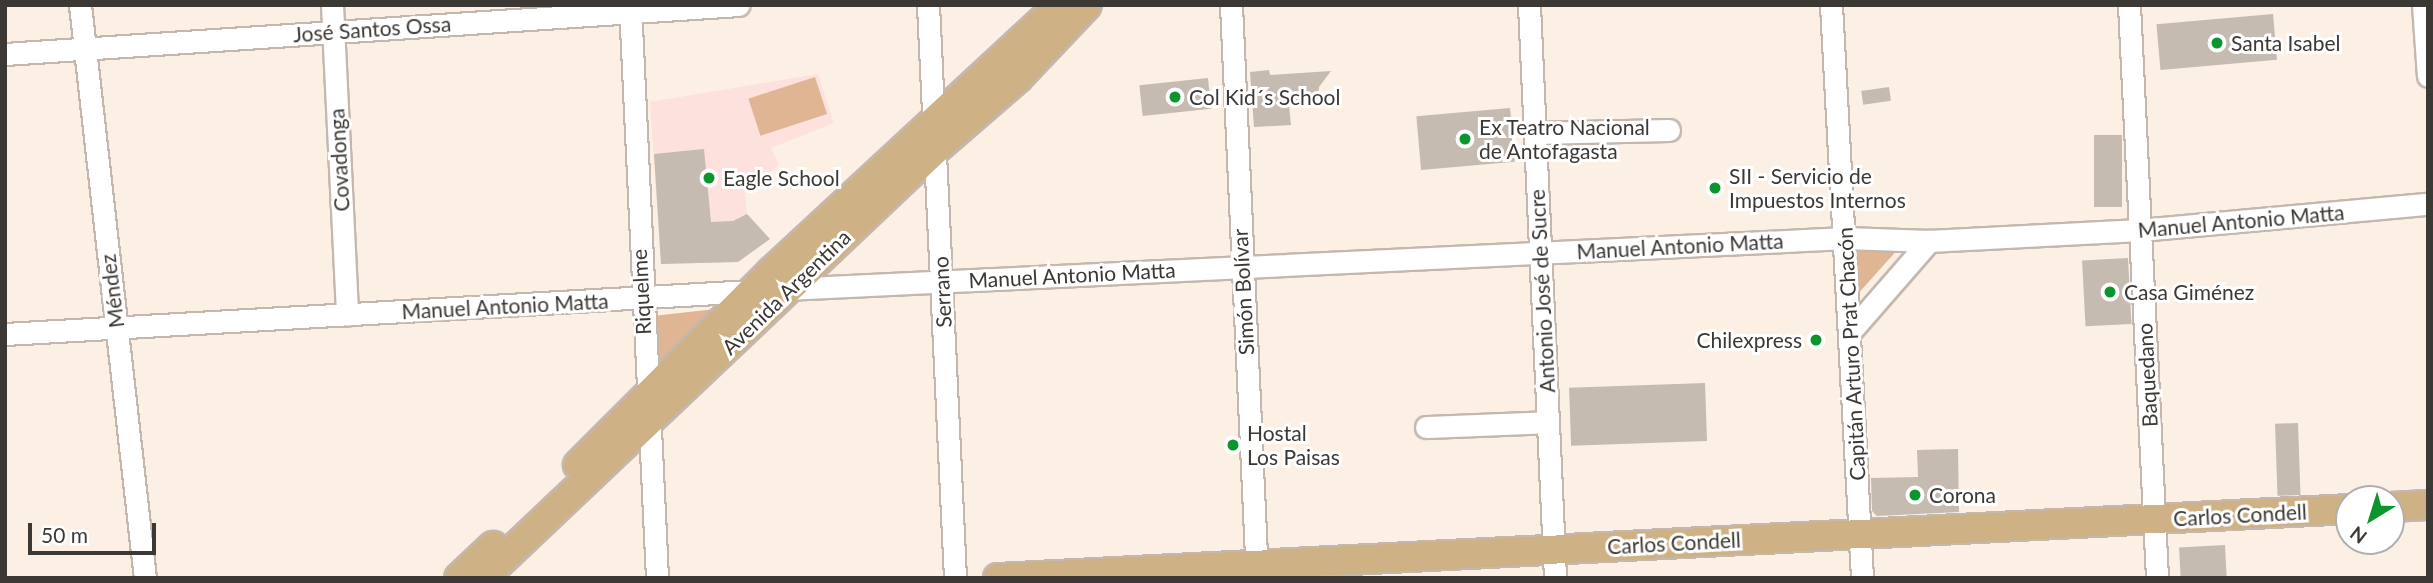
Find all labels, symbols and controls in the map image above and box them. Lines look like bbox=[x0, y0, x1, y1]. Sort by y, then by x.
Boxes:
street label: José Santos Ossa bbox=[292, 11, 452, 47]
place label: Santa Isabel bbox=[2231, 30, 2340, 56]
marker: Santa Isabel bbox=[2209, 35, 2225, 51]
place label: Col Kid´s School bbox=[1189, 84, 1340, 110]
marker: Col Kid´s School bbox=[1167, 89, 1183, 105]
street label: Covadonga bbox=[324, 108, 354, 212]
place label: Ex Teatro Nacional de Antofagasta bbox=[1479, 114, 1650, 164]
marker: Ex Teatro Nacional de Antofagasta bbox=[1457, 131, 1473, 147]
place label: SII - Servicio de Impuestos Internos bbox=[1729, 163, 1906, 213]
place label: Eagle School bbox=[723, 165, 840, 191]
marker: Eagle School bbox=[701, 170, 717, 186]
marker: SII - Servicio de Impuestos Internos bbox=[1707, 180, 1723, 196]
street label: Antonio José de Sucre bbox=[1524, 188, 1560, 394]
street label: Manuel Antonio Matta bbox=[2136, 199, 2346, 243]
street label: Avenida Argentina bbox=[716, 224, 856, 360]
street label: Capitán Arturo Prat Chacón bbox=[1832, 226, 1870, 482]
street label: Simón Bolívar bbox=[1227, 228, 1259, 356]
street label: Manuel Antonio Matta bbox=[1576, 228, 1784, 264]
street label: Riquelme bbox=[626, 248, 656, 336]
street label: Méndez bbox=[95, 253, 129, 329]
street label: Serrano bbox=[928, 256, 956, 328]
street label: Manuel Antonio Matta bbox=[968, 257, 1176, 293]
place label: Casa Giménez bbox=[2124, 279, 2254, 305]
marker: Casa Giménez bbox=[2102, 284, 2118, 300]
street label: Manuel Antonio Matta bbox=[401, 288, 609, 324]
street label: Baquedano bbox=[2132, 322, 2162, 428]
place label: Chilexpress bbox=[1697, 327, 1802, 353]
marker: Chilexpress bbox=[1808, 332, 1824, 348]
place label: Hostal Los Paisas bbox=[1247, 420, 1340, 470]
marker: Hostal Los Paisas bbox=[1225, 437, 1241, 453]
place label: Corona bbox=[1929, 482, 1996, 508]
north arrow bbox=[2335, 485, 2405, 555]
marker: Corona bbox=[1907, 487, 1923, 503]
street label: Carlos Condell bbox=[2173, 499, 2307, 531]
scale bar bbox=[32, 510, 159, 554]
text: 50 m bbox=[41, 522, 88, 547]
text: N bbox=[2345, 522, 2371, 549]
street label: Carlos Condell bbox=[1607, 527, 1741, 559]

